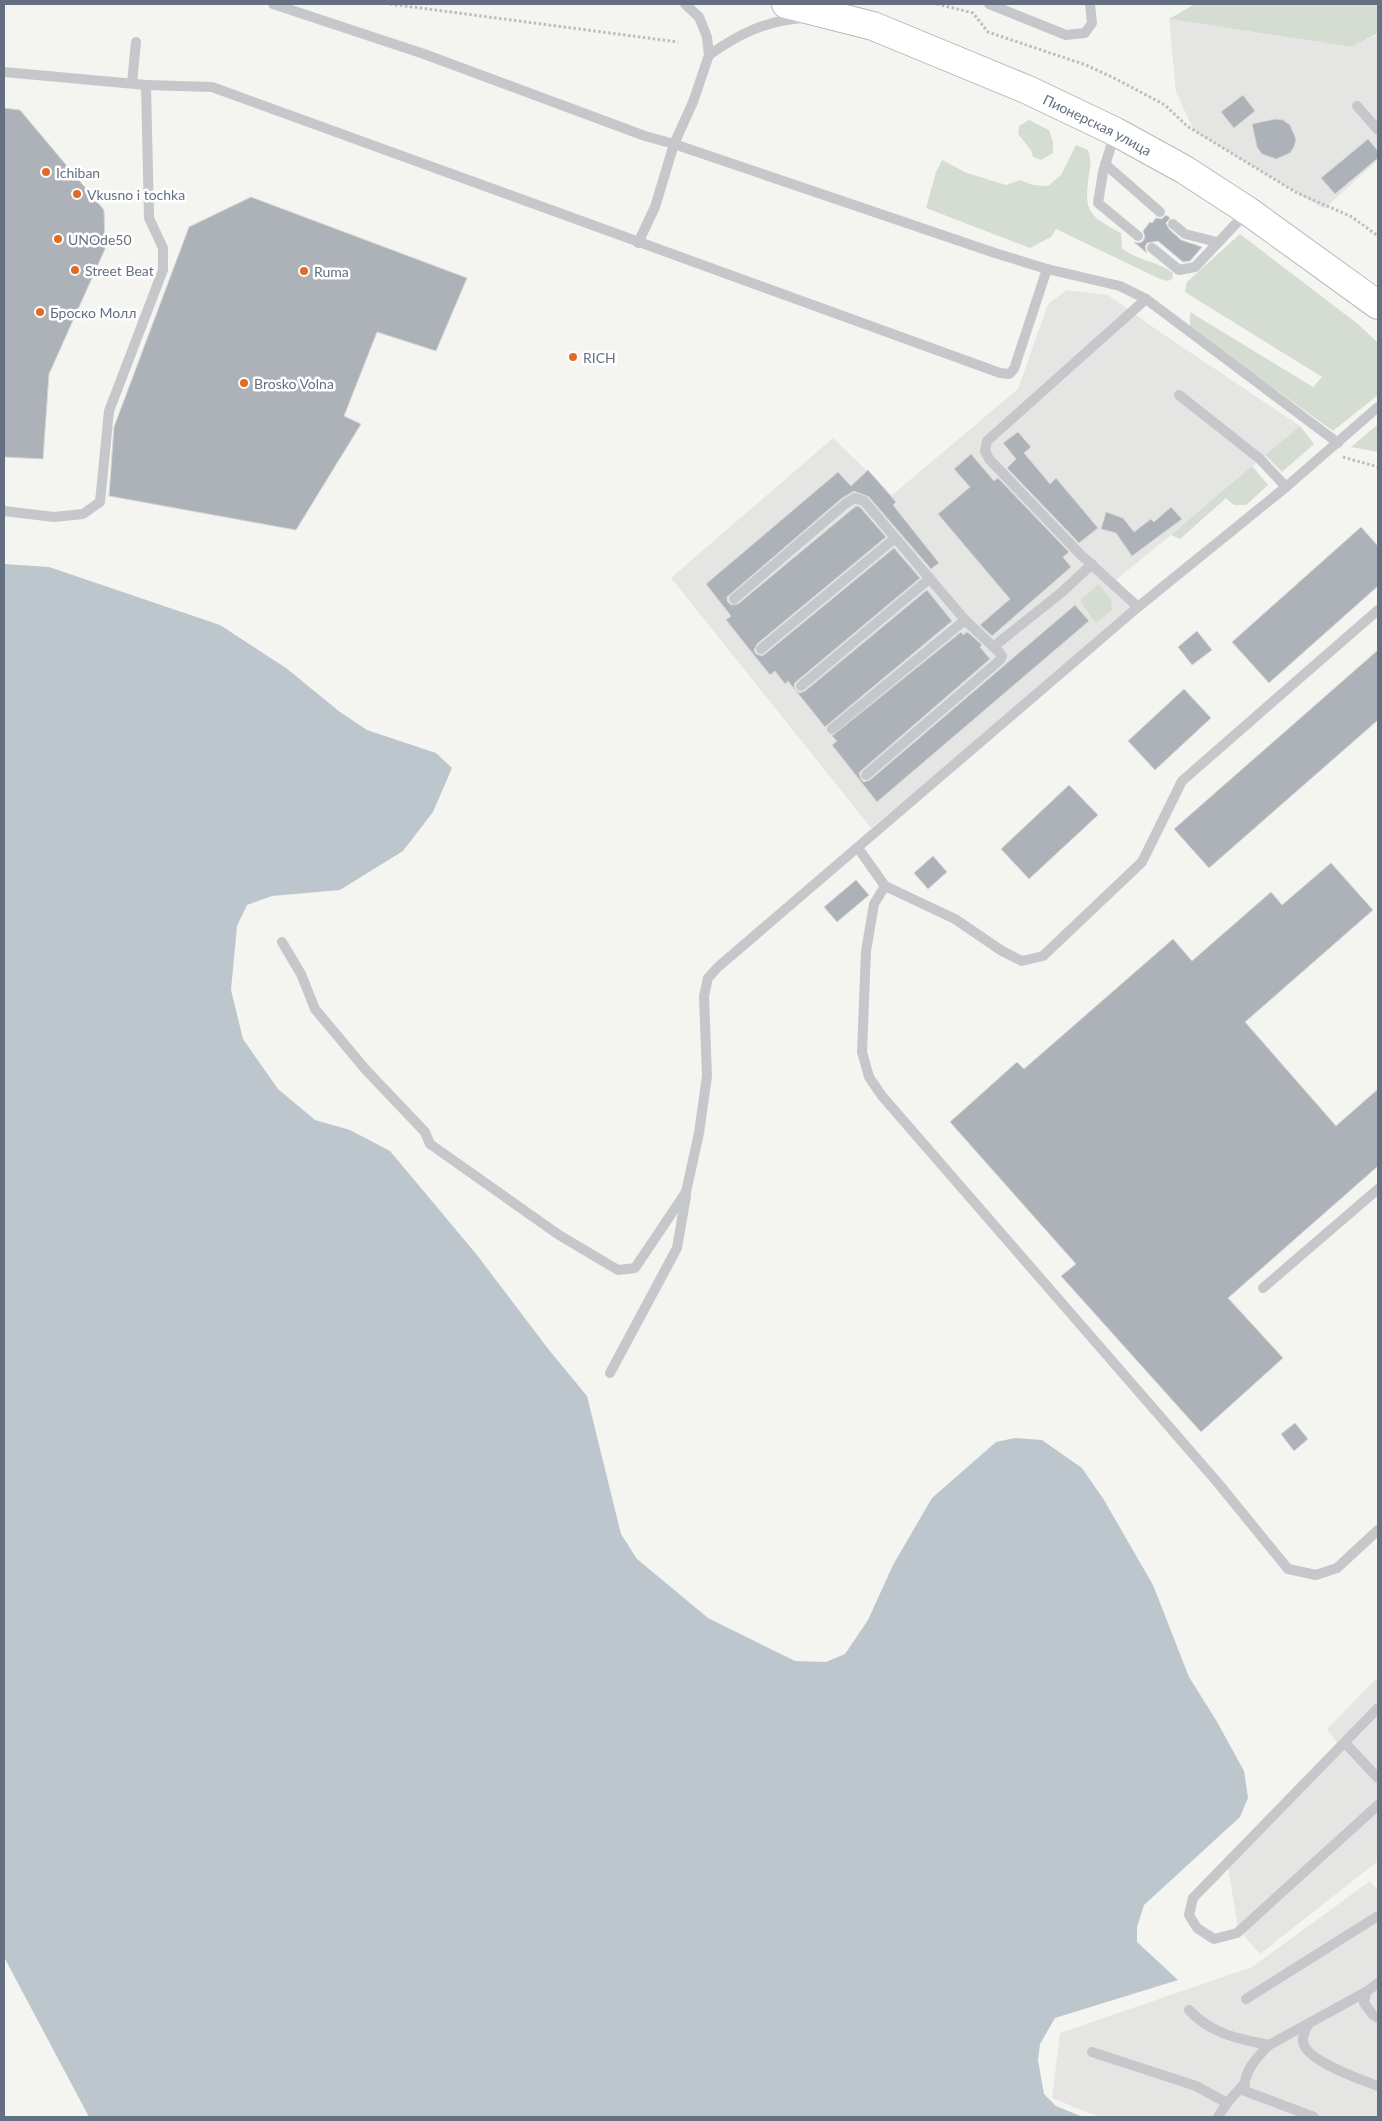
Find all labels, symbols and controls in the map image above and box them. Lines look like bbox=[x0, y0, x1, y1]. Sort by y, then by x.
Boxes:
street label: Пионерская улица bbox=[1041, 90, 1155, 159]
place label: Ichiban bbox=[56, 164, 100, 181]
marker: Ichiban bbox=[40, 166, 52, 178]
place label: Vkusno i tochka bbox=[87, 186, 185, 203]
marker: Vkusno i tochka bbox=[71, 188, 83, 200]
place label: UNOde50 bbox=[68, 231, 132, 248]
marker: UNOde50 bbox=[52, 233, 64, 245]
place label: Street Beat bbox=[85, 262, 154, 279]
place label: Ruma bbox=[314, 263, 349, 280]
marker: Street Beat bbox=[69, 264, 81, 276]
marker: Ruma bbox=[298, 265, 310, 277]
place label: Броско Молл bbox=[50, 304, 136, 321]
marker: Броско Молл bbox=[34, 306, 46, 318]
place label: RICH bbox=[583, 349, 616, 366]
marker: RICH bbox=[567, 351, 579, 363]
place label: Brosko Volna bbox=[254, 375, 334, 392]
marker: Brosko Volna bbox=[238, 377, 250, 389]

